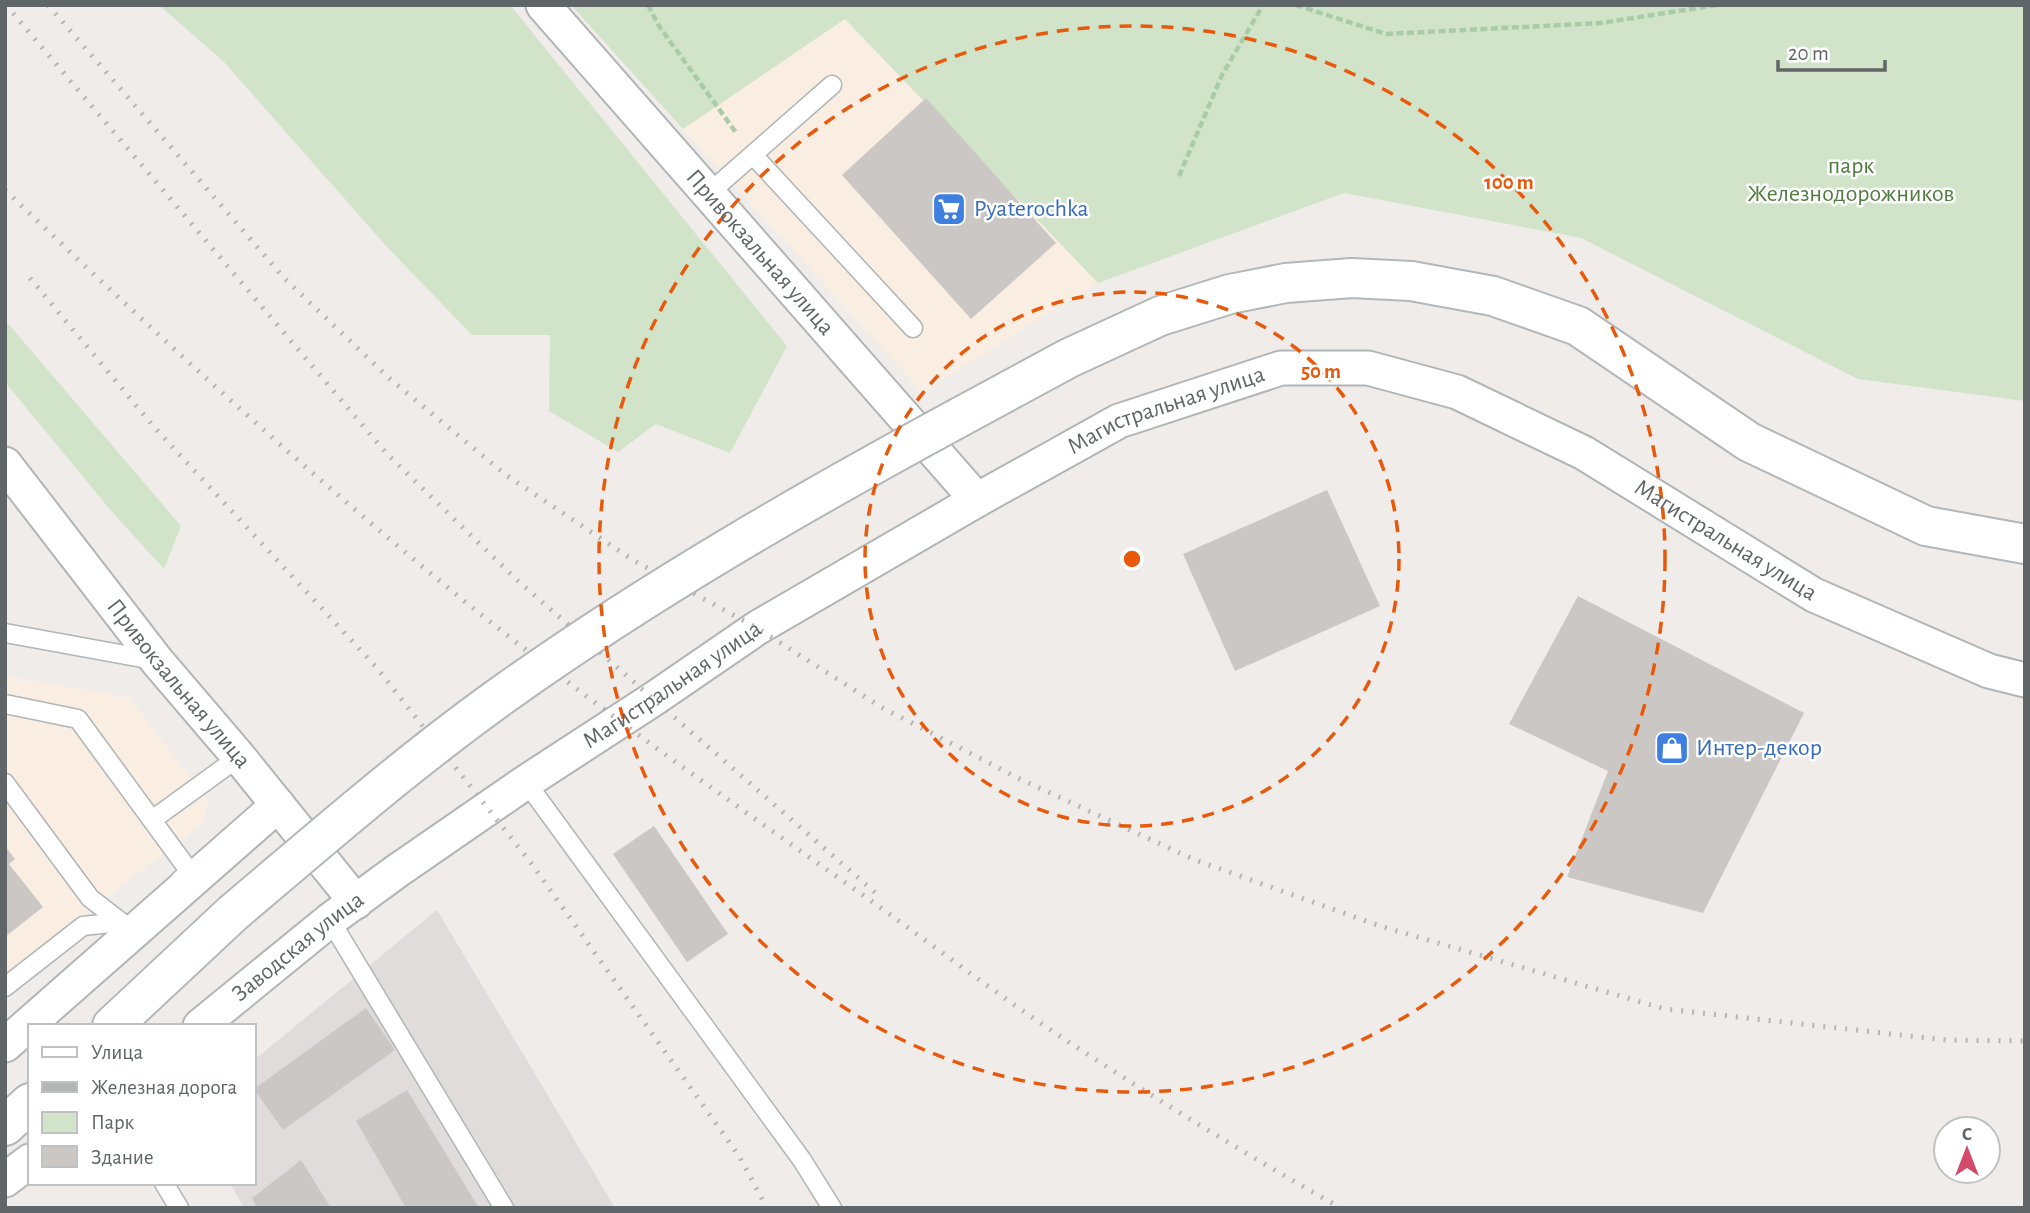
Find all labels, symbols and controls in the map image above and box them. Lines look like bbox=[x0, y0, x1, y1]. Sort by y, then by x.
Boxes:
scale bar bbox=[1778, 28, 1885, 72]
text: 20 m bbox=[1788, 43, 1829, 64]
park label: парк Железнодорожников bbox=[1748, 154, 1954, 206]
street label: Привокзальная улица bbox=[681, 165, 839, 340]
text: 100 m bbox=[1484, 172, 1534, 193]
supermarket icon: Pyaterochka bbox=[930, 190, 968, 228]
place label: Pyaterochka bbox=[974, 197, 1089, 221]
text: 50 m bbox=[1301, 361, 1341, 382]
street label: Магистральная улица bbox=[1063, 362, 1268, 459]
street label: Магистральная улица bbox=[1630, 475, 1821, 606]
centre of rings bbox=[1120, 547, 1144, 571]
street label: Привокзальная улица bbox=[102, 595, 255, 773]
street label: Магистральная улица bbox=[579, 617, 766, 753]
shop icon: Интер-декор bbox=[1653, 729, 1691, 767]
place label: Интер-декор bbox=[1696, 736, 1822, 760]
street label: Заводская улица bbox=[228, 887, 368, 1006]
legend bbox=[28, 1024, 256, 1185]
text: Улица bbox=[91, 1042, 144, 1063]
text: Железная дорога bbox=[91, 1077, 238, 1098]
text: Парк bbox=[91, 1112, 135, 1133]
north arrow bbox=[1932, 1115, 2002, 1185]
text: С bbox=[1962, 1125, 1972, 1144]
text: Здание bbox=[91, 1147, 154, 1168]

